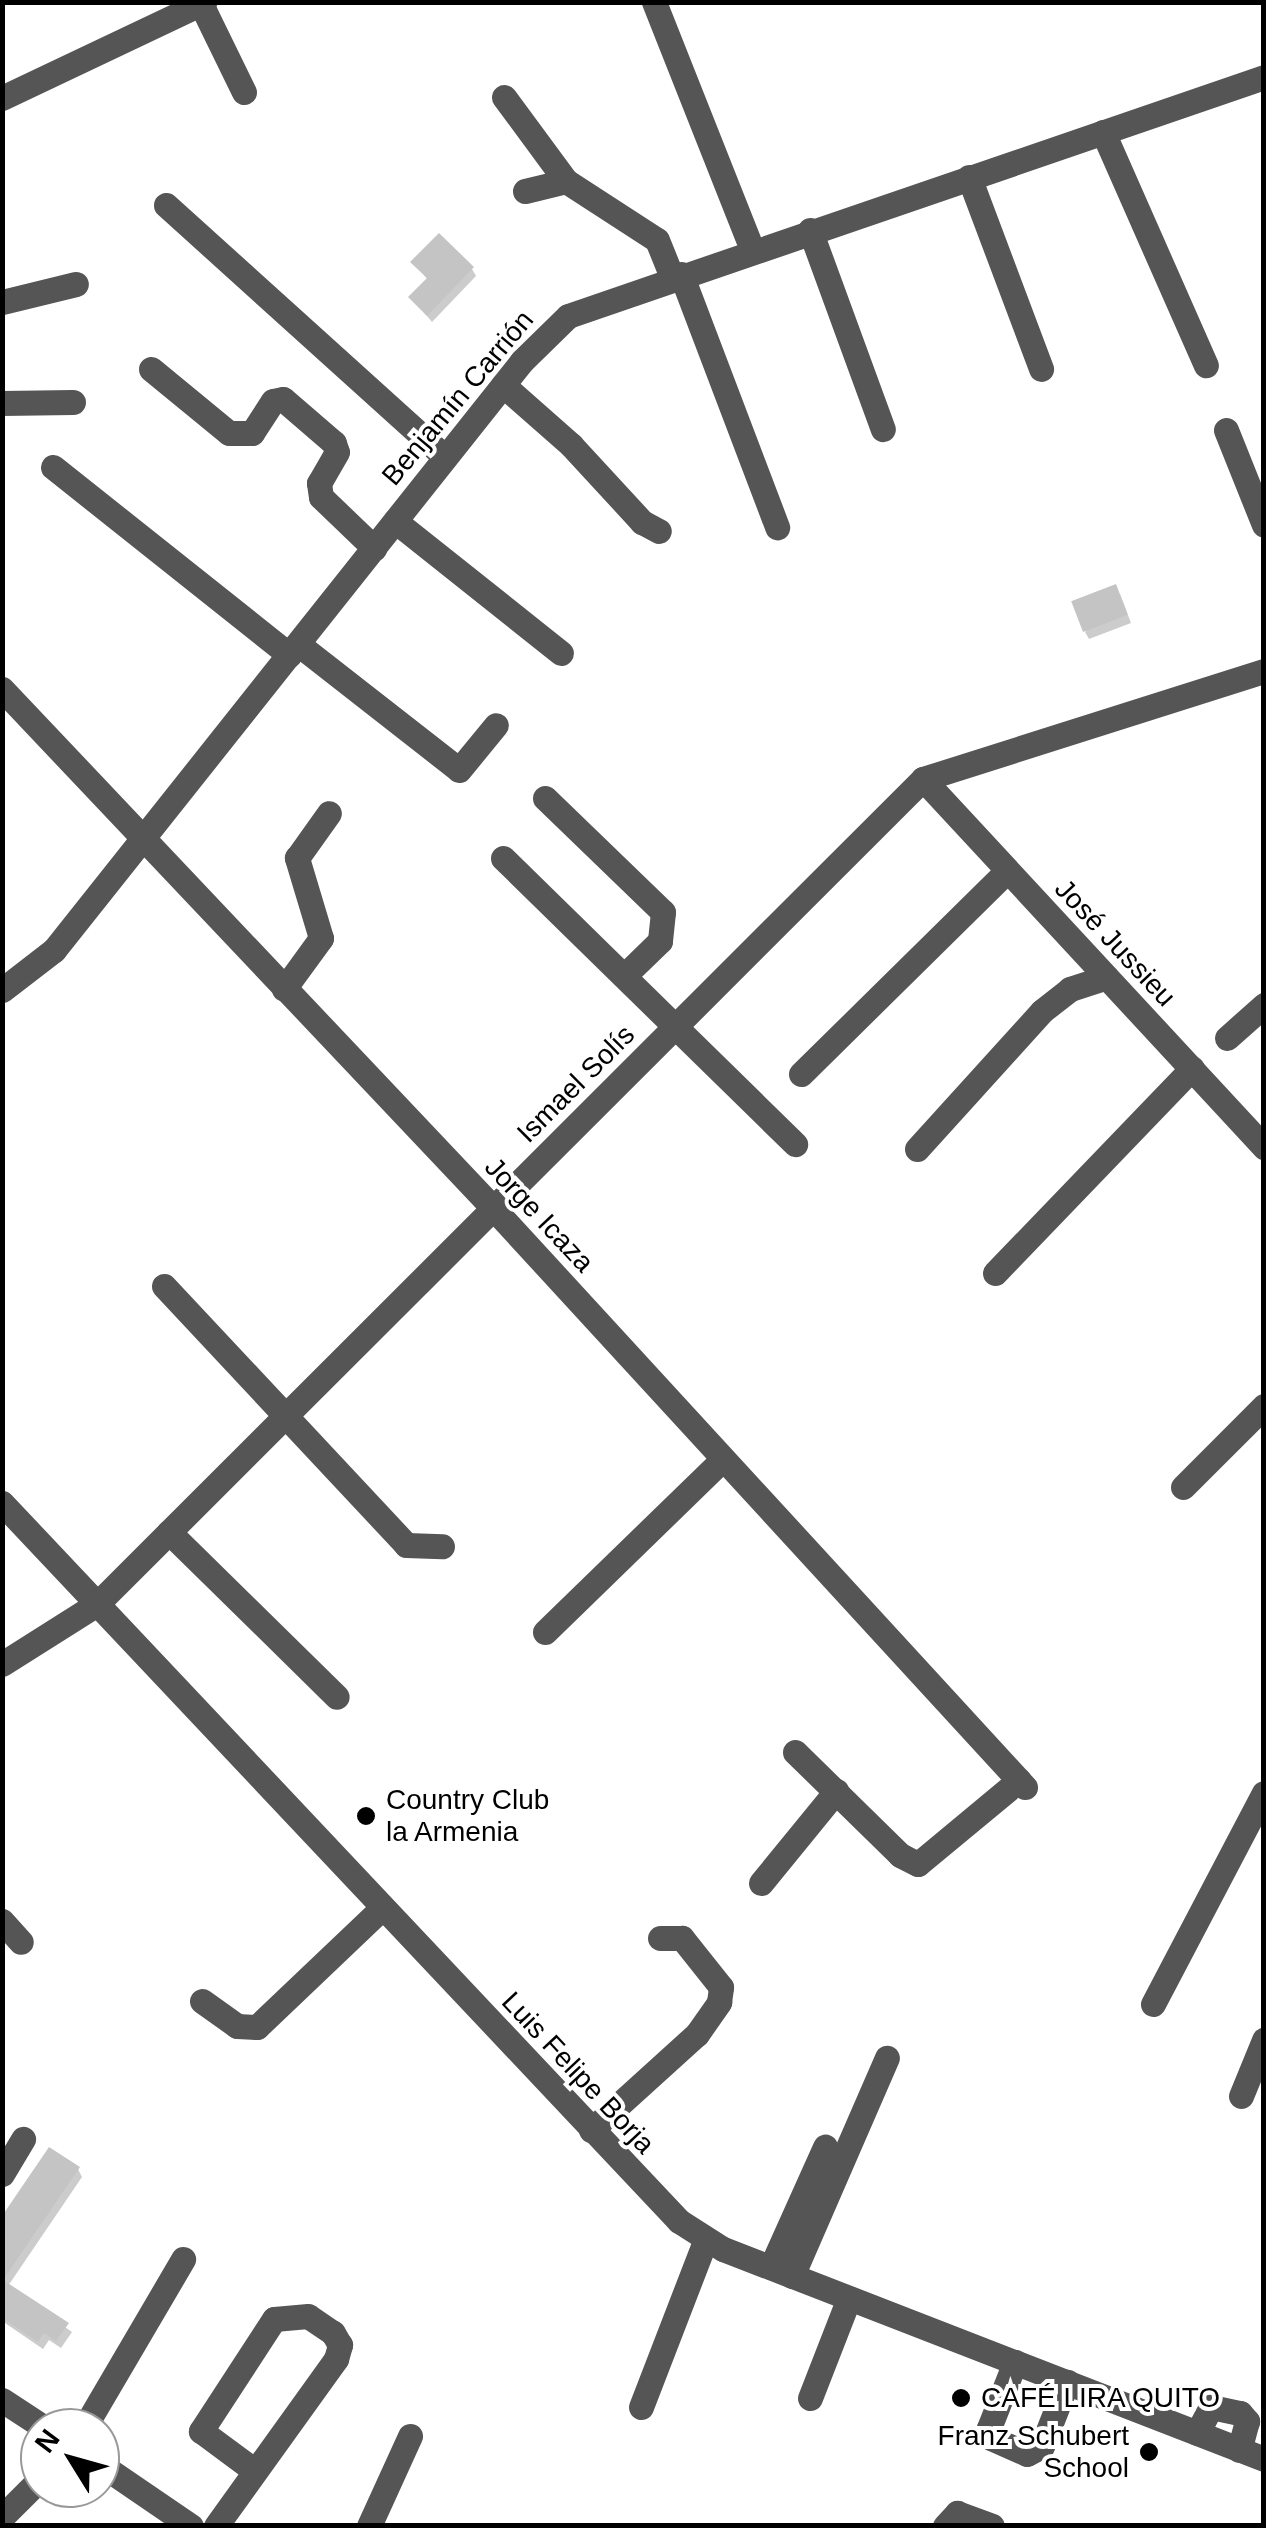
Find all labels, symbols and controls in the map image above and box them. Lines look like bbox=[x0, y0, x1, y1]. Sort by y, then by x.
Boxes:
street label: Benjamín Carrión bbox=[375, 304, 541, 492]
street label: José Jussieu bbox=[1048, 872, 1182, 1014]
street label: Ismael Solís bbox=[510, 1018, 642, 1150]
street label: Jorge Icaza bbox=[477, 1151, 601, 1279]
place label: Country Club la Armenia bbox=[386, 1783, 549, 1849]
marker: Country Club la Armenia bbox=[355, 1805, 377, 1827]
street label: Luis Felipe Borja bbox=[495, 1985, 661, 2161]
place label: CAFÉ LIRA QUITO bbox=[981, 2381, 1222, 2415]
marker: CAFÉ LIRA QUITO bbox=[950, 2387, 972, 2409]
north arrow bbox=[20, 2408, 120, 2508]
place label: Franz Schubert School bbox=[938, 2419, 1129, 2485]
text: N bbox=[29, 2423, 66, 2458]
marker: Franz Schubert School bbox=[1138, 2441, 1160, 2463]

